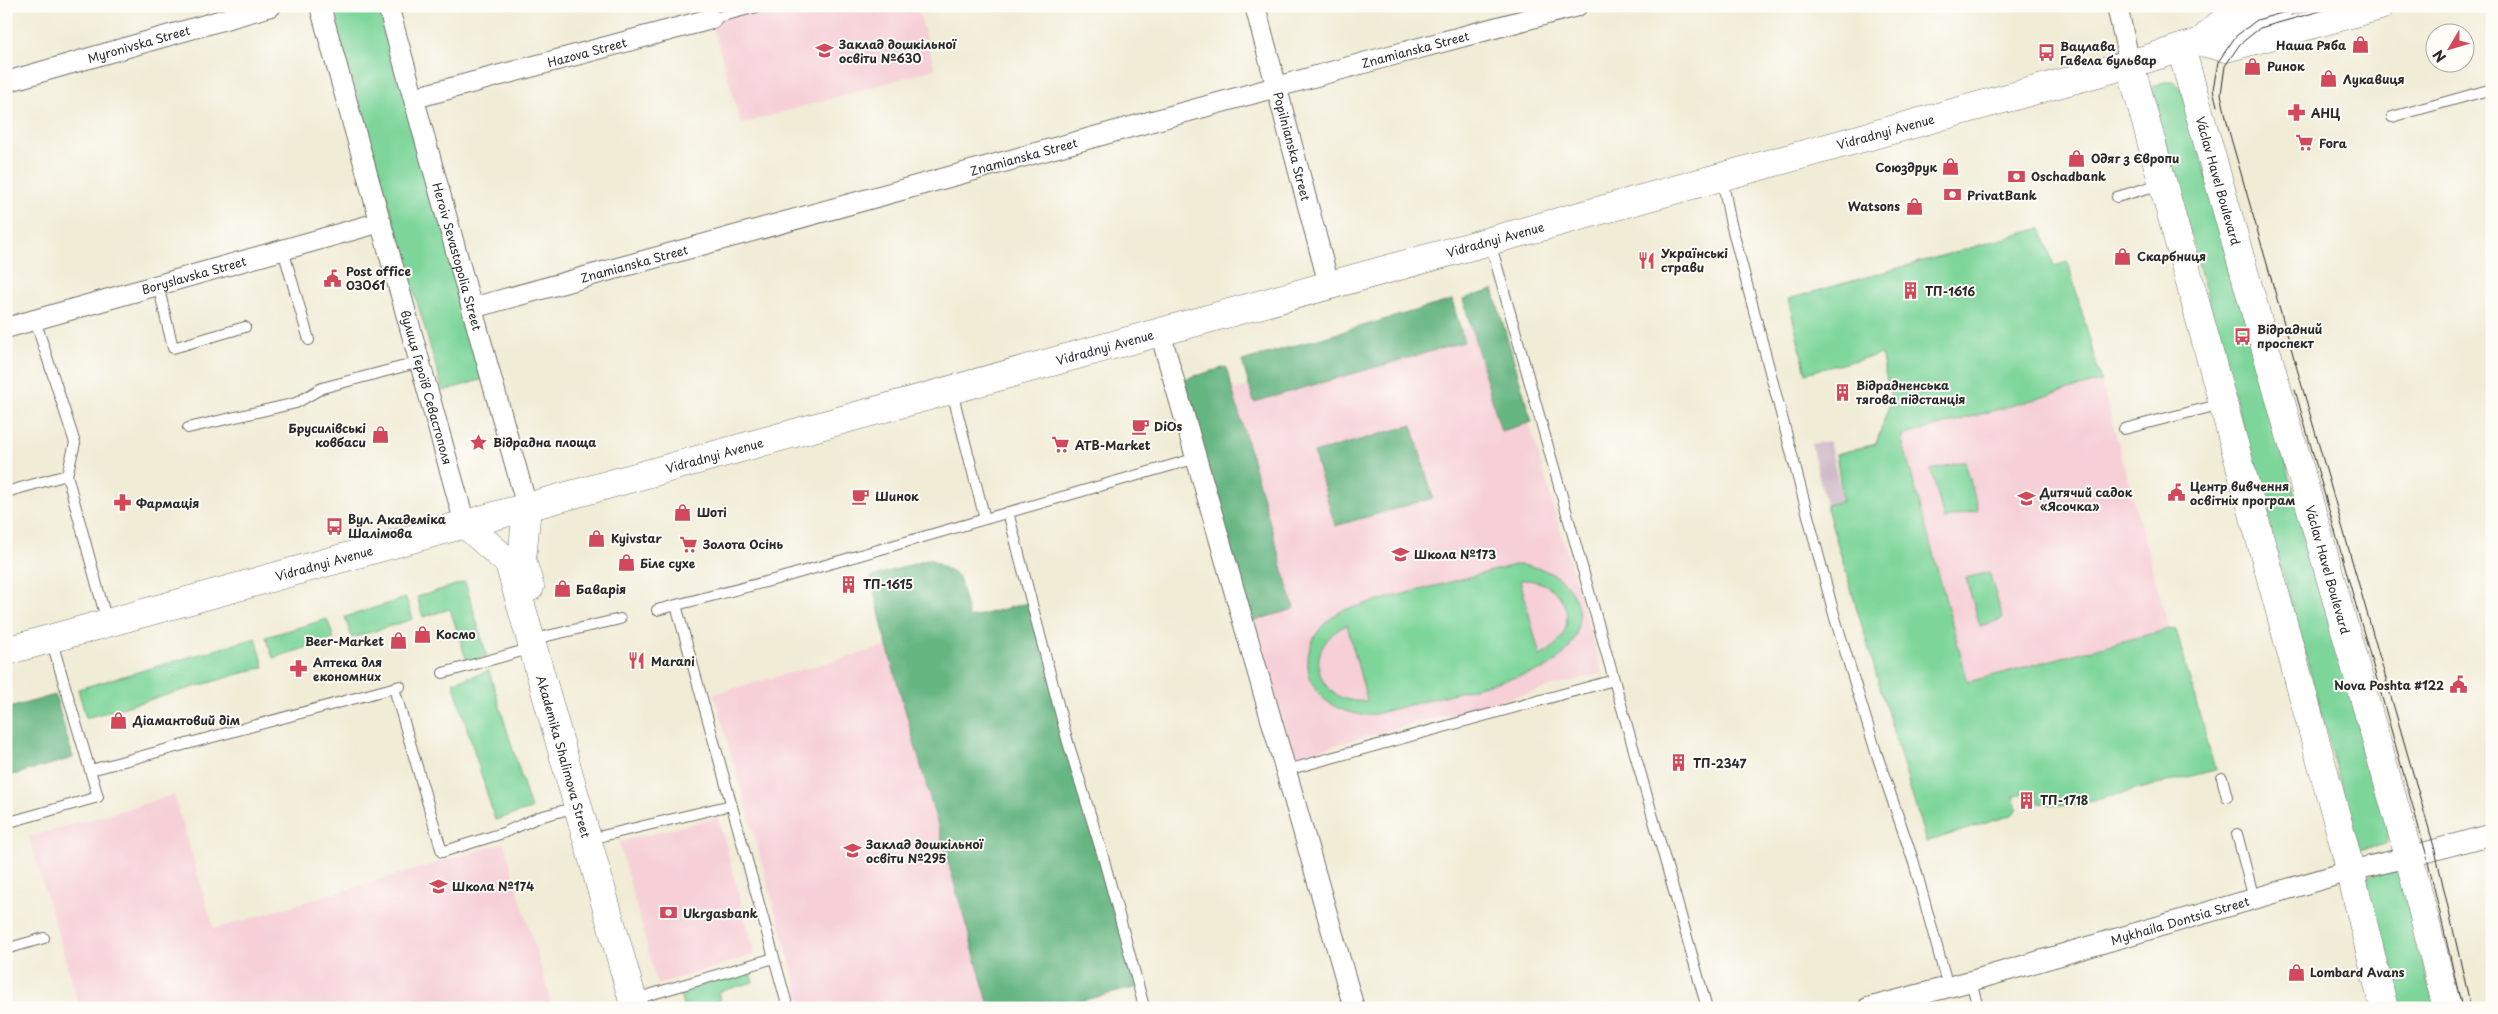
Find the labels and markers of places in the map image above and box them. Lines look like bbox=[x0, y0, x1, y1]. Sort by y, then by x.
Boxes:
place label: Заклад дошкільної освіти №630 bbox=[838, 35, 958, 67]
shop icon: Наша Ряба bbox=[2350, 35, 2370, 55]
place label: Наша Ряба bbox=[2276, 36, 2346, 54]
place label: Вацлава Гавела бульвар bbox=[2060, 37, 2157, 69]
school or university icon: Заклад дошкільної освіти №630 bbox=[815, 41, 835, 61]
bus stop icon: Вацлава Гавела бульвар bbox=[2036, 43, 2056, 63]
shop icon: Ринок bbox=[2243, 56, 2263, 76]
place label: Ринок bbox=[2267, 57, 2305, 75]
shop icon: Лукавиця bbox=[2319, 69, 2339, 89]
place label: Лукавиця bbox=[2343, 70, 2405, 88]
pharmacy icon: АНЦ bbox=[2287, 103, 2307, 123]
place label: АНЦ bbox=[2311, 104, 2341, 122]
supermarket icon: Fora bbox=[2295, 133, 2315, 153]
place label: Fora bbox=[2319, 134, 2348, 152]
shop icon: Одяг з Європи bbox=[2067, 148, 2087, 168]
place label: Одяг з Європи bbox=[2091, 149, 2179, 167]
shop icon: Союздрук bbox=[1941, 157, 1961, 177]
place label: Союздрук bbox=[1875, 158, 1937, 176]
bank icon: Oschadbank bbox=[2007, 166, 2027, 186]
place label: Oschadbank bbox=[2031, 167, 2106, 185]
bank icon: PrivatBank bbox=[1943, 185, 1963, 205]
place label: PrivatBank bbox=[1967, 186, 2037, 204]
shop icon: Watsons bbox=[1904, 196, 1924, 216]
place label: Watsons bbox=[1848, 197, 1900, 215]
place label: Українські страви bbox=[1660, 244, 1728, 276]
shop icon: Скарбниця bbox=[2113, 246, 2133, 266]
place label: Скарбниця bbox=[2137, 247, 2206, 265]
restaurant icon: Українські страви bbox=[1637, 250, 1657, 270]
place label: Post office 03061 bbox=[346, 262, 411, 294]
public building icon: Post office 03061 bbox=[322, 268, 342, 288]
building icon: ТП-1616 bbox=[1901, 281, 1921, 301]
place label: ТП-1616 bbox=[1925, 282, 1976, 300]
place label: Відрадний проспект bbox=[2257, 320, 2322, 352]
bus stop icon: Відрадний проспект bbox=[2233, 326, 2253, 346]
place label: Відрадненська тягова підстанція bbox=[1855, 376, 1966, 408]
building icon: Відрадненська тягова підстанція bbox=[1832, 382, 1852, 402]
cafe icon: DiOs bbox=[1130, 416, 1150, 436]
place label: DiOs bbox=[1154, 417, 1183, 435]
place label: Брусилівські ковбаси bbox=[288, 419, 366, 451]
shop icon: Брусилівські ковбаси bbox=[370, 425, 390, 445]
place icon: Відрадна площа bbox=[469, 432, 489, 452]
place label: Відрадна площа bbox=[493, 433, 596, 451]
supermarket icon: ATB-Market bbox=[1051, 435, 1071, 455]
place label: ATB-Market bbox=[1075, 436, 1151, 454]
place label: Центр вивчення освітніх програм bbox=[2190, 477, 2296, 509]
place label: Дитячий садок «Ясочка» bbox=[2039, 483, 2133, 515]
public building icon: Центр вивчення освітніх програм bbox=[2166, 483, 2186, 503]
cafe icon: Шинок bbox=[851, 486, 871, 506]
place label: Шинок bbox=[875, 487, 919, 505]
school or university icon: Дитячий садок «Ясочка» bbox=[2016, 489, 2036, 509]
pharmacy icon: Фармація bbox=[112, 493, 132, 513]
place label: Фармація bbox=[136, 494, 200, 512]
shop icon: Шоті bbox=[673, 502, 693, 522]
place label: Шоті bbox=[697, 503, 727, 521]
place label: Вул. Академіка Шалімова bbox=[348, 510, 446, 542]
bus stop icon: Вул. Академіка Шалімова bbox=[324, 516, 344, 536]
shop icon: Kyivstar bbox=[587, 528, 607, 548]
place label: Kyivstar bbox=[611, 529, 663, 547]
supermarket icon: Золота Осінь bbox=[679, 534, 699, 554]
place label: Золота Осінь bbox=[702, 535, 784, 553]
school or university icon: Школа №173 bbox=[1390, 544, 1410, 564]
place label: Школа №173 bbox=[1414, 545, 1496, 563]
shop icon: Біле сухе bbox=[616, 553, 636, 573]
place label: Біле сухе bbox=[640, 554, 696, 572]
building icon: ТП-1615 bbox=[839, 574, 859, 594]
place label: ТП-1615 bbox=[863, 575, 913, 593]
shop icon: Баварія bbox=[552, 579, 572, 599]
place label: Баварія bbox=[576, 580, 626, 598]
shop icon: Космо bbox=[412, 624, 432, 644]
place label: Космо bbox=[436, 625, 476, 643]
shop icon: Beer-Market bbox=[388, 631, 408, 651]
place label: Beer-Market bbox=[305, 632, 384, 650]
restaurant icon: Marani bbox=[627, 651, 647, 671]
place label: Marani bbox=[651, 652, 695, 670]
place label: Аптека для економних bbox=[313, 653, 382, 685]
pharmacy icon: Аптека для економних bbox=[289, 659, 309, 679]
public building icon: Nova Poshta #122 bbox=[2448, 675, 2468, 695]
place label: Nova Poshta #122 bbox=[2334, 676, 2444, 694]
shop icon: Діамантовий дім bbox=[109, 710, 129, 730]
place label: Діамантовий дім bbox=[132, 711, 240, 729]
building icon: ТП-2347 bbox=[1669, 753, 1689, 773]
place label: ТП-2347 bbox=[1693, 754, 1747, 772]
building icon: ТП-1718 bbox=[2016, 790, 2036, 810]
place label: ТП-1718 bbox=[2040, 791, 2088, 809]
place label: Заклад дошкільної освіти №295 bbox=[865, 835, 985, 867]
school or university icon: Заклад дошкільної освіти №295 bbox=[842, 841, 862, 861]
school or university icon: Школа №174 bbox=[428, 876, 448, 896]
place label: Школа №174 bbox=[452, 877, 534, 895]
bank icon: Ukrgasbank bbox=[659, 903, 679, 923]
place label: Ukrgasbank bbox=[683, 904, 758, 922]
shop icon: Lombard Avans bbox=[2286, 962, 2306, 982]
place label: Lombard Avans bbox=[2310, 963, 2405, 981]

